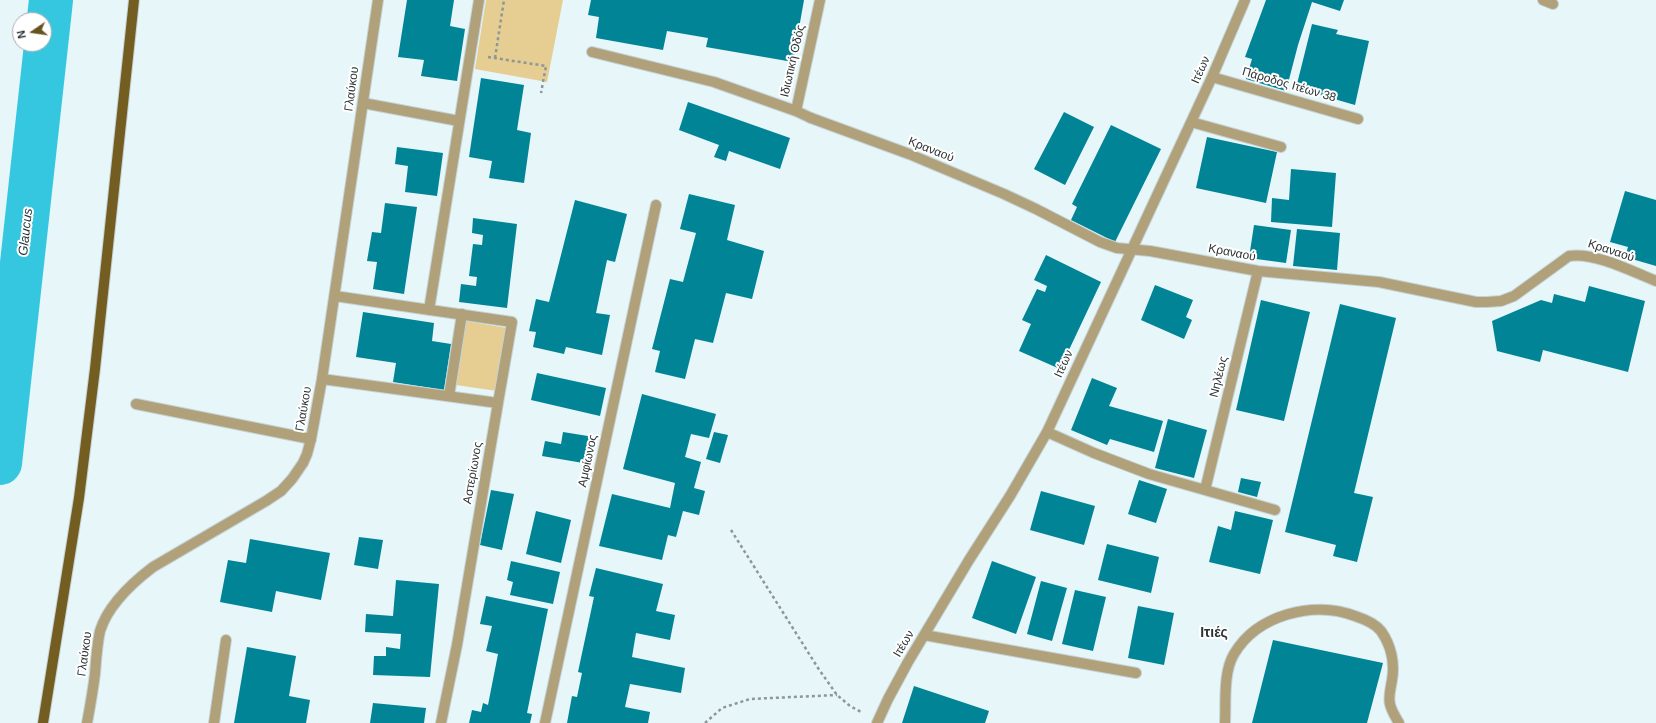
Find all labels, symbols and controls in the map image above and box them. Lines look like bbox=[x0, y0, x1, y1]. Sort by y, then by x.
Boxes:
north arrow bbox=[12, 12, 52, 52]
street label: Ιδιωτική Οδός bbox=[778, 23, 808, 99]
text: N bbox=[15, 29, 28, 40]
street label: Ιτέων bbox=[1189, 54, 1213, 86]
street label: Πάροδος Ιτέων 38 bbox=[1240, 65, 1338, 105]
street label: Γλαύκου bbox=[342, 66, 362, 112]
street label: Κραναού bbox=[906, 134, 956, 166]
water label: Glaucus bbox=[16, 207, 36, 257]
street label: Κραναού bbox=[1586, 237, 1636, 265]
street label: Κραναού bbox=[1207, 241, 1257, 265]
street label: Ιτέων bbox=[1051, 348, 1077, 380]
street label: Νηλέως bbox=[1207, 355, 1231, 399]
street label: Γλαύκου bbox=[293, 386, 315, 432]
street label: Αμφίωνος bbox=[575, 433, 601, 489]
street label: Αστερίωνος bbox=[460, 441, 486, 505]
district label: Ιτιές bbox=[1200, 625, 1228, 641]
street label: Ιτέων bbox=[890, 628, 918, 660]
street label: Γλαύκου bbox=[75, 631, 95, 677]

